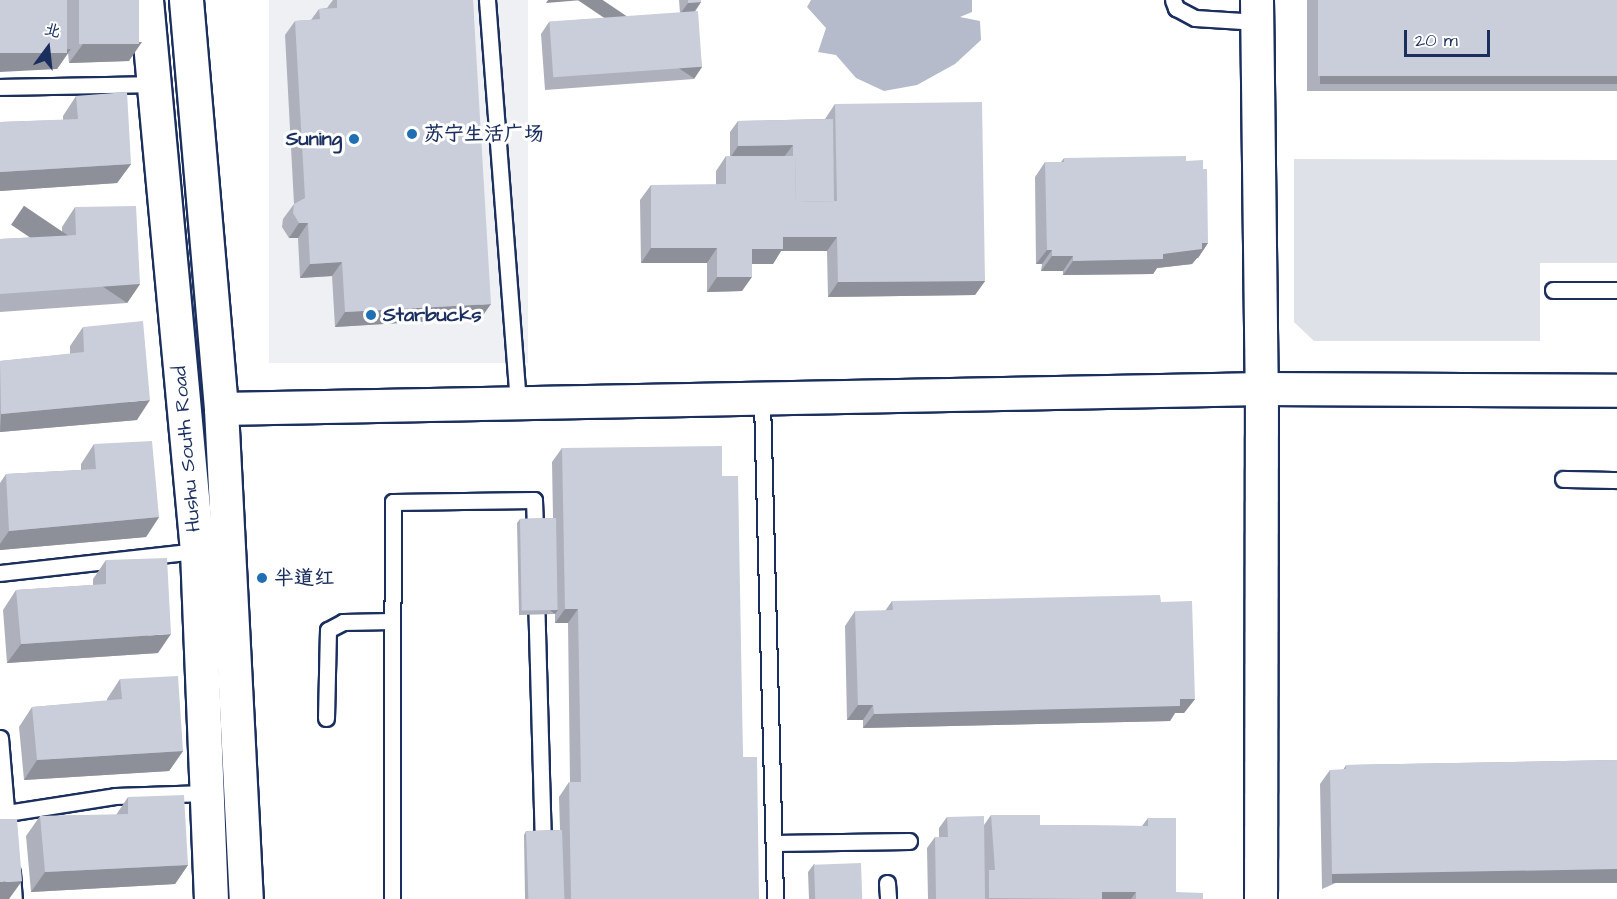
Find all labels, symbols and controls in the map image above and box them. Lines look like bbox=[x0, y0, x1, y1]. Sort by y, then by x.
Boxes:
north arrow bbox=[18, 18, 78, 78]
text: 北 bbox=[42, 18, 63, 43]
scale bar bbox=[1407, 18, 1492, 56]
text: 20 m bbox=[1415, 28, 1458, 53]
place label: 苏宁生活广场 bbox=[424, 122, 544, 146]
place label: Suning bbox=[286, 127, 342, 151]
marker: 苏宁生活广场 bbox=[405, 127, 419, 141]
marker: Suning bbox=[347, 132, 361, 146]
place label: Starbucks bbox=[383, 303, 482, 327]
marker: Starbucks bbox=[364, 308, 378, 322]
street label: Hushu South Road bbox=[168, 365, 206, 533]
place label: 半道红 bbox=[274, 566, 334, 590]
marker: 半道红 bbox=[255, 571, 269, 585]

